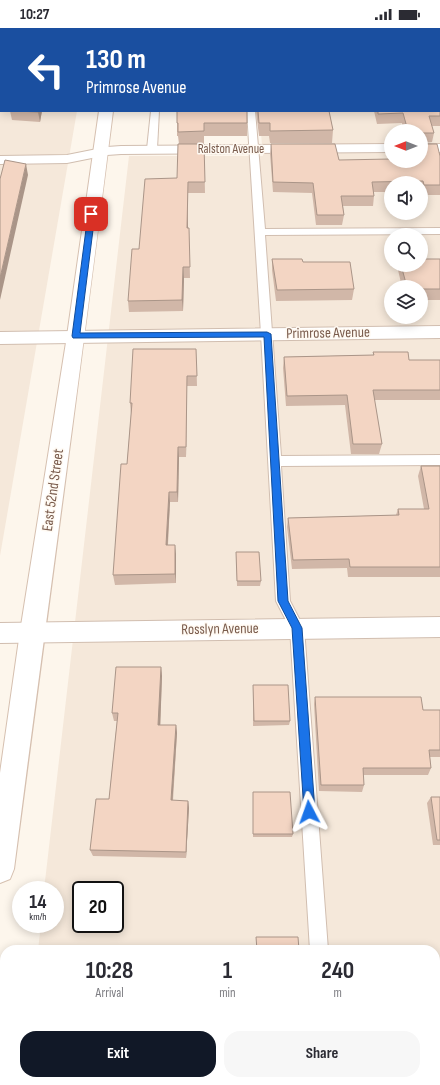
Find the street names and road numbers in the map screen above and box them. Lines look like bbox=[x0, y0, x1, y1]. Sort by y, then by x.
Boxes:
street label: Ralston Avenue bbox=[198, 141, 264, 157]
street label: Primrose Avenue bbox=[286, 323, 370, 343]
street label: East 52nd Street bbox=[38, 447, 68, 532]
street label: Rosslyn Avenue bbox=[181, 619, 259, 639]

